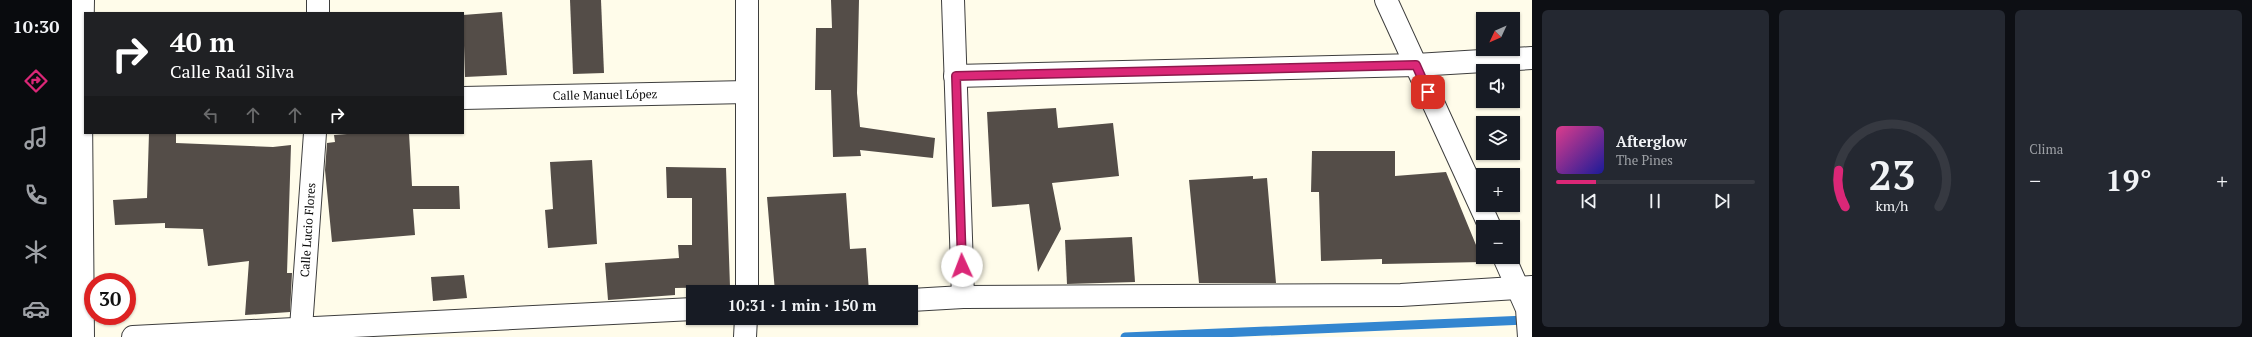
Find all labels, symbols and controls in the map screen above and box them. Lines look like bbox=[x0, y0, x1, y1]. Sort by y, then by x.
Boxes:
north arrow bbox=[1476, 12, 1520, 56]
map controls bbox=[1476, 12, 1520, 264]
text: 10:30 bbox=[13, 14, 59, 38]
text: 40 m bbox=[170, 23, 235, 60]
icon: right bbox=[104, 28, 156, 80]
text: Calle Raúl Silva bbox=[170, 59, 294, 83]
button: sound bbox=[1476, 64, 1520, 108]
icon: directions bbox=[22, 67, 50, 95]
pin bbox=[1411, 75, 1445, 109]
icon: arrive bbox=[1417, 81, 1439, 103]
street label: Calle Manuel López bbox=[552, 86, 658, 103]
icon: left bbox=[200, 104, 222, 126]
icon: ahead bbox=[242, 104, 264, 126]
icon: ahead bbox=[284, 104, 306, 126]
icon: right bbox=[326, 104, 348, 126]
button: layers bbox=[1476, 116, 1520, 160]
icon: music bbox=[22, 124, 50, 152]
text: Afterglow bbox=[1616, 131, 1687, 151]
text: Clima bbox=[2029, 140, 2063, 158]
text: 23 bbox=[1868, 146, 1915, 201]
text: The Pines bbox=[1616, 151, 1673, 169]
text: 19° bbox=[2106, 160, 2152, 200]
text: − bbox=[2029, 166, 2041, 195]
text: + bbox=[2216, 166, 2228, 195]
button: + bbox=[1476, 168, 1520, 212]
icon: phone bbox=[22, 181, 50, 209]
street label: Calle Lucio Flores bbox=[297, 182, 318, 278]
icon: previous bbox=[1578, 190, 1600, 212]
icon: pause bbox=[1644, 190, 1666, 212]
icon: next bbox=[1711, 190, 1733, 212]
text: km/h bbox=[1875, 195, 1909, 214]
button: − bbox=[1476, 220, 1520, 264]
icon: climate bbox=[22, 238, 50, 266]
position arrow bbox=[941, 245, 983, 287]
speed limit sign: 30 bbox=[84, 273, 136, 325]
icon: car bbox=[22, 295, 50, 323]
text: 10:31 · 1 min · 150 m bbox=[728, 295, 876, 315]

